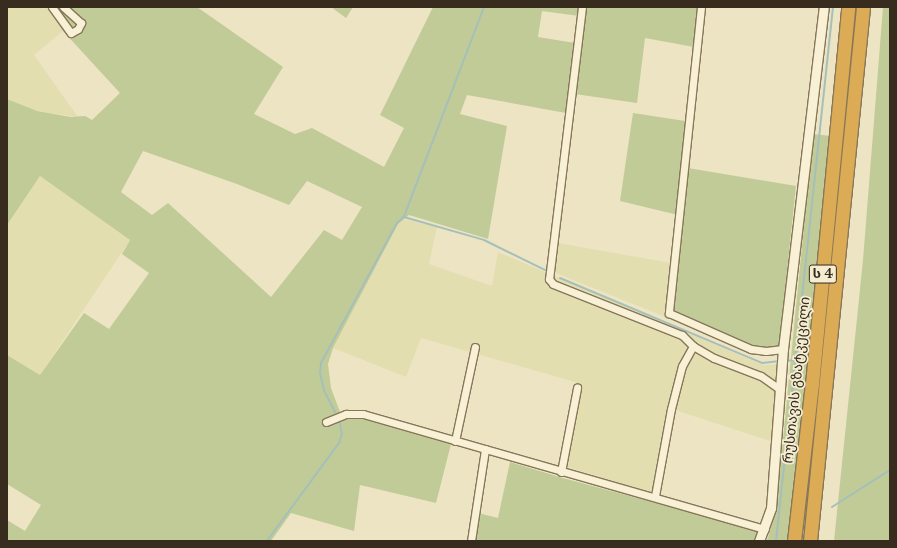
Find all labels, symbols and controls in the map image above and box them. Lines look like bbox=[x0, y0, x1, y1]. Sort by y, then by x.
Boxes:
road number: ს 4 bbox=[808, 263, 838, 285]
street label: რუსთავის გზატკეცილი bbox=[779, 296, 813, 464]

